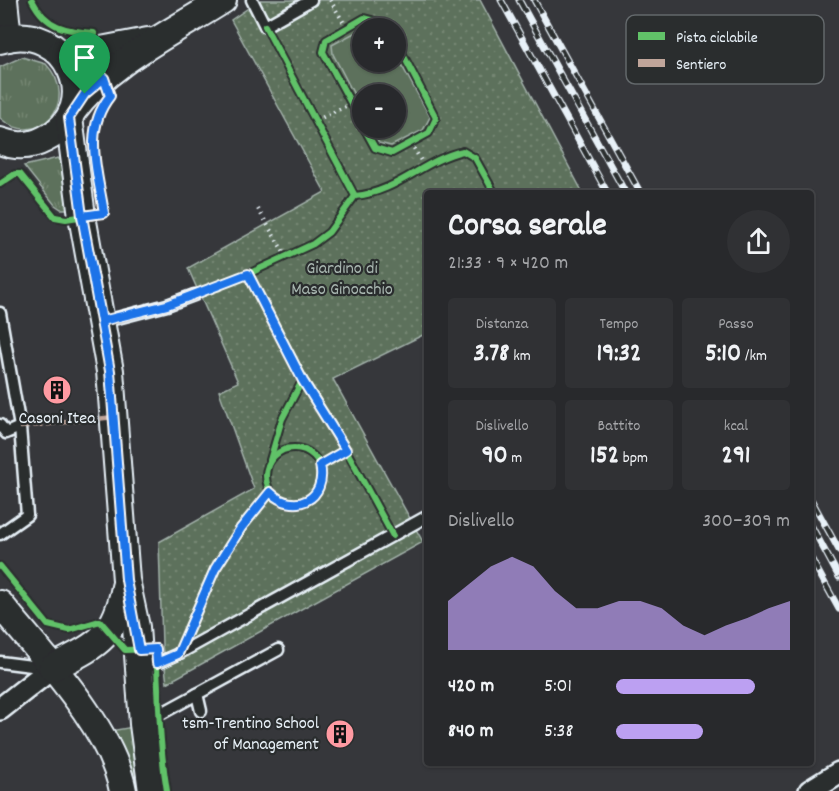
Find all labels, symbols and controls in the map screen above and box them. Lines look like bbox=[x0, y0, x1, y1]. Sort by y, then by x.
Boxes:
legend bbox=[626, 15, 824, 84]
map controls bbox=[352, 18, 406, 138]
button: + bbox=[352, 18, 406, 72]
text: Pista ciclabile bbox=[676, 27, 758, 50]
pin bbox=[59, 32, 110, 94]
icon: arrive bbox=[68, 41, 101, 74]
text: Sentiero bbox=[676, 54, 726, 77]
button: − bbox=[352, 84, 406, 138]
text: Corsa serale bbox=[448, 204, 607, 251]
button: share bbox=[727, 210, 790, 273]
text: 21:33 · 9 × 420 m bbox=[448, 250, 568, 278]
park label: Giardino di Maso Ginocchio bbox=[291, 257, 393, 303]
text: Distanza bbox=[476, 313, 528, 336]
text: Tempo bbox=[600, 313, 638, 336]
text: Passo bbox=[718, 313, 754, 336]
text: 3.78 bbox=[473, 336, 510, 373]
text: 19:32 bbox=[597, 336, 641, 373]
text: 5:10 bbox=[705, 336, 741, 373]
text: km bbox=[510, 345, 531, 368]
text: /km bbox=[741, 345, 767, 368]
building icon: Casoni Itea bbox=[41, 374, 73, 406]
place label: Casoni Itea bbox=[18, 407, 96, 432]
text: Dislivello bbox=[475, 415, 529, 438]
text: Battito bbox=[598, 415, 640, 438]
text: kcal bbox=[724, 415, 748, 438]
text: 90 bbox=[482, 438, 508, 475]
text: 152 bbox=[590, 438, 619, 475]
text: 291 bbox=[722, 438, 750, 475]
text: m bbox=[508, 447, 522, 470]
text: bpm bbox=[619, 447, 648, 470]
text: Dislivello bbox=[448, 508, 514, 536]
text: 300–309 m bbox=[702, 508, 790, 536]
text: 420 m bbox=[448, 673, 494, 701]
text: 5:01 bbox=[544, 673, 572, 701]
place label: tsm-Trentino School of Management bbox=[182, 712, 320, 758]
building icon: tsm-Trentino School of Management bbox=[324, 718, 356, 750]
text: 840 m bbox=[448, 718, 494, 746]
text: 5:38 bbox=[544, 718, 573, 746]

